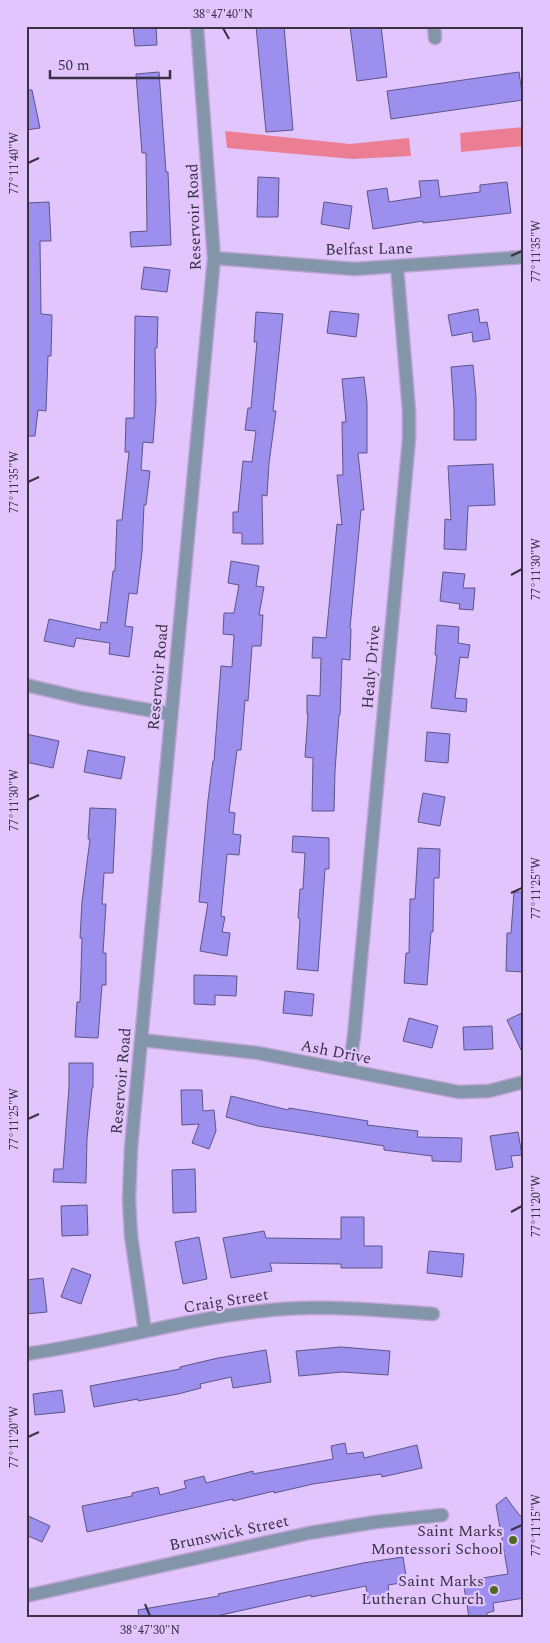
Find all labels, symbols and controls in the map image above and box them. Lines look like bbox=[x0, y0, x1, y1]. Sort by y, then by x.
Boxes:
text: 38°47'40"N bbox=[193, 5, 253, 24]
scale bar bbox=[50, 48, 170, 80]
text: 50 m bbox=[58, 54, 90, 77]
text: 77°11'40"W bbox=[5, 132, 24, 194]
street label: Reservoir Road bbox=[180, 163, 208, 271]
text: 77°11'35"W bbox=[527, 220, 546, 282]
street label: Belfast Lane bbox=[325, 236, 413, 262]
text: 77°11'35"W bbox=[5, 451, 24, 513]
text: 77°11'30"W bbox=[527, 538, 546, 600]
street label: Reservoir Road bbox=[141, 623, 175, 731]
street label: Healy Drive bbox=[355, 624, 387, 710]
text: 77°11'30"W bbox=[5, 769, 24, 831]
text: 77°11'25"W bbox=[527, 857, 546, 919]
street label: Reservoir Road bbox=[104, 1027, 138, 1135]
street label: Ash Drive bbox=[299, 1033, 373, 1071]
text: 77°11'25"W bbox=[5, 1088, 24, 1150]
text: 77°11'20"W bbox=[527, 1175, 546, 1237]
street label: Craig Street bbox=[182, 1282, 271, 1320]
text: 77°11'20"W bbox=[5, 1406, 24, 1468]
text: 77°11'15"W bbox=[527, 1494, 546, 1556]
street label: Brunswick Street bbox=[167, 1509, 291, 1557]
place label: Saint Marks Montessori School bbox=[371, 1519, 503, 1561]
marker: Saint Marks Montessori School bbox=[507, 1534, 519, 1546]
place label: Saint Marks Lutheran Church bbox=[361, 1569, 484, 1611]
marker: Saint Marks Lutheran Church bbox=[488, 1584, 500, 1596]
text: 38°47'30"N bbox=[120, 1621, 180, 1640]

